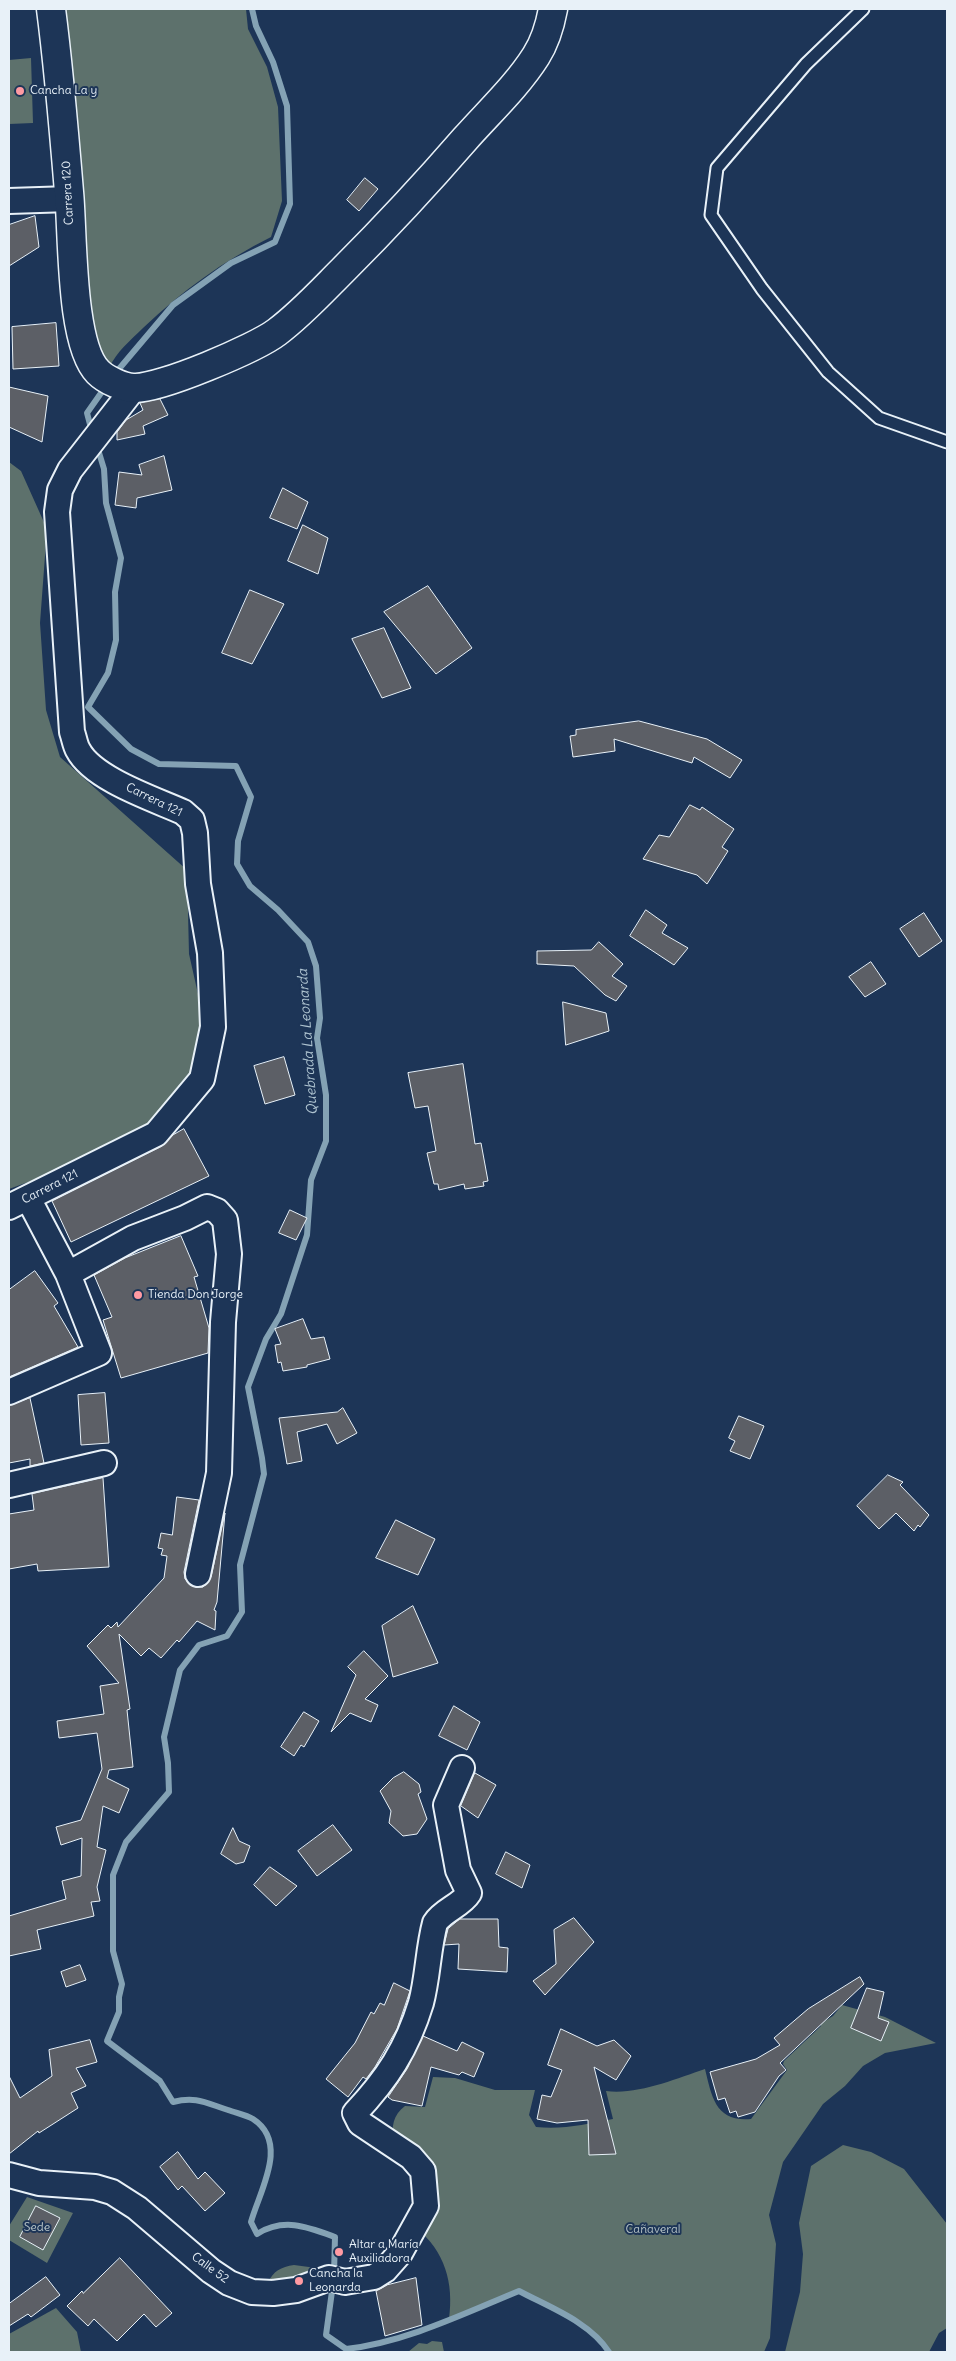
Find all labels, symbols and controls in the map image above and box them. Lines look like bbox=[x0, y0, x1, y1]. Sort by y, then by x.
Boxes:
place label: Cancha La y bbox=[30, 84, 97, 98]
marker: Cancha La y bbox=[14, 85, 26, 97]
street label: Carrera 120 bbox=[59, 161, 77, 225]
street label: Carrera 121 bbox=[123, 780, 185, 820]
water label: Quebrada La Leonarda bbox=[295, 968, 321, 1116]
street label: Carrera 121 bbox=[19, 1167, 81, 1207]
place label: Tienda Don Jorge bbox=[148, 1288, 243, 1302]
marker: Tienda Don Jorge bbox=[132, 1289, 144, 1301]
park label: Sede bbox=[24, 2221, 50, 2235]
park label: Cañaveral bbox=[625, 2223, 681, 2237]
place label: Altar a María Auxiliadora bbox=[349, 2238, 419, 2266]
marker: Altar a María Auxiliadora bbox=[333, 2246, 345, 2258]
street label: Calle 52 bbox=[188, 2250, 232, 2286]
place label: Cancha la Leonarda bbox=[309, 2267, 363, 2295]
marker: Cancha la Leonarda bbox=[293, 2275, 305, 2287]

